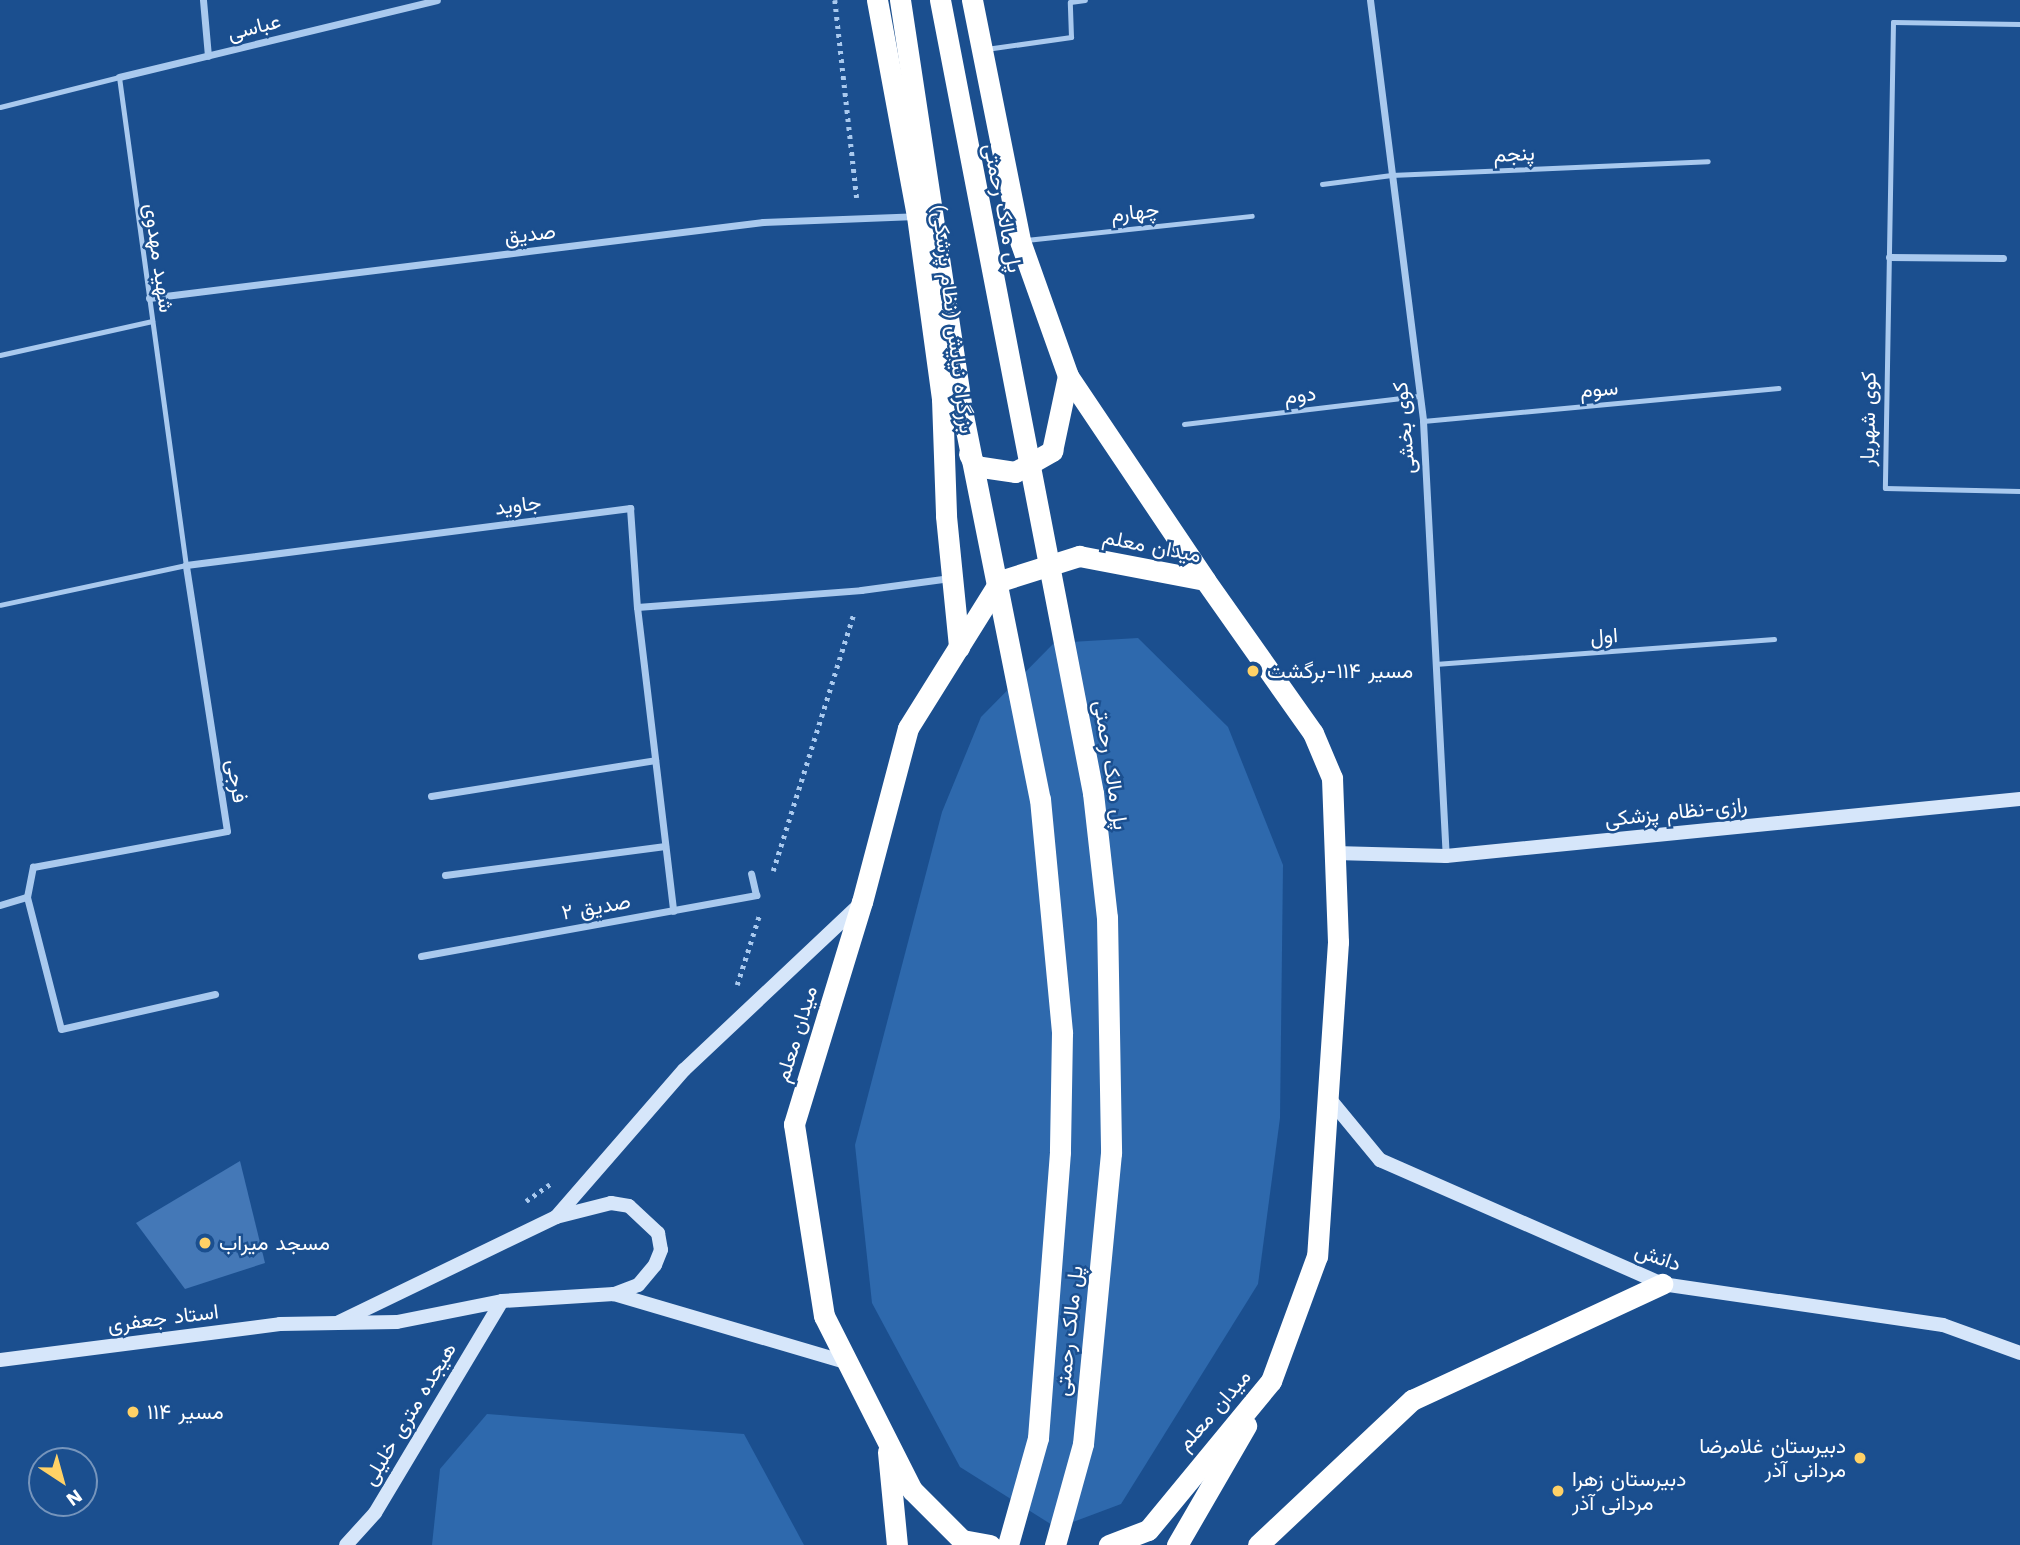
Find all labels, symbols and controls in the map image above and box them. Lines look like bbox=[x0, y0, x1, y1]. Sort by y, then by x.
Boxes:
street label: عباسی bbox=[225, 8, 283, 46]
street label: پنجم bbox=[1493, 140, 1535, 168]
street label: پل مالک رحمتی bbox=[978, 141, 1028, 275]
street label: چهارم bbox=[1110, 197, 1160, 227]
street label: شهید مهدوی bbox=[139, 202, 179, 314]
street label: بزرگراه نیایش (نظام پزشکی) bbox=[926, 203, 980, 435]
street label: صدیق bbox=[503, 218, 557, 250]
street label: کوی شهریار bbox=[1855, 371, 1881, 467]
street label: سوم bbox=[1579, 375, 1619, 403]
street label: دوم bbox=[1283, 381, 1317, 409]
street label: کوی بخشی bbox=[1387, 381, 1421, 475]
street label: جاوید bbox=[493, 490, 543, 520]
street label: میدان معلم bbox=[1101, 524, 1203, 568]
street label: اول bbox=[1589, 622, 1619, 650]
place label: مسیر ۱۱۴-برگشت bbox=[1267, 658, 1413, 684]
marker: مسیر ۱۱۴-برگشت bbox=[1245, 663, 1261, 679]
street label: پل مالک رحمتی bbox=[1088, 698, 1134, 832]
street label: فرجی bbox=[221, 757, 253, 805]
street label: رازی-نظام پزشکی bbox=[1603, 792, 1749, 832]
street label: صدیق ۲ bbox=[560, 889, 632, 925]
street label: میدان معلم bbox=[769, 983, 823, 1085]
place label: مسجد میراب bbox=[219, 1230, 330, 1256]
marker: مسجد میراب bbox=[197, 1235, 213, 1251]
street label: دانش bbox=[1632, 1237, 1684, 1277]
street label: پل مالک رحمتی bbox=[1050, 1265, 1088, 1397]
street label: استاد جعفری bbox=[106, 1299, 220, 1337]
street label: هیجده متری خلیلی bbox=[356, 1338, 462, 1490]
street label: میدان معلم bbox=[1172, 1364, 1256, 1456]
place label: مسیر ۱۱۴ bbox=[147, 1399, 224, 1425]
marker: مسیر ۱۱۴ bbox=[125, 1404, 141, 1420]
place label: دبیرستان غلامرضا مردانی آذر bbox=[1699, 1433, 1846, 1483]
north arrow bbox=[28, 1447, 98, 1517]
marker: دبیرستان غلامرضا مردانی آذر bbox=[1852, 1450, 1868, 1466]
place label: دبیرستان زهرا مردانی آذر bbox=[1572, 1466, 1686, 1516]
marker: دبیرستان زهرا مردانی آذر bbox=[1550, 1483, 1566, 1499]
text: N bbox=[62, 1484, 87, 1511]

